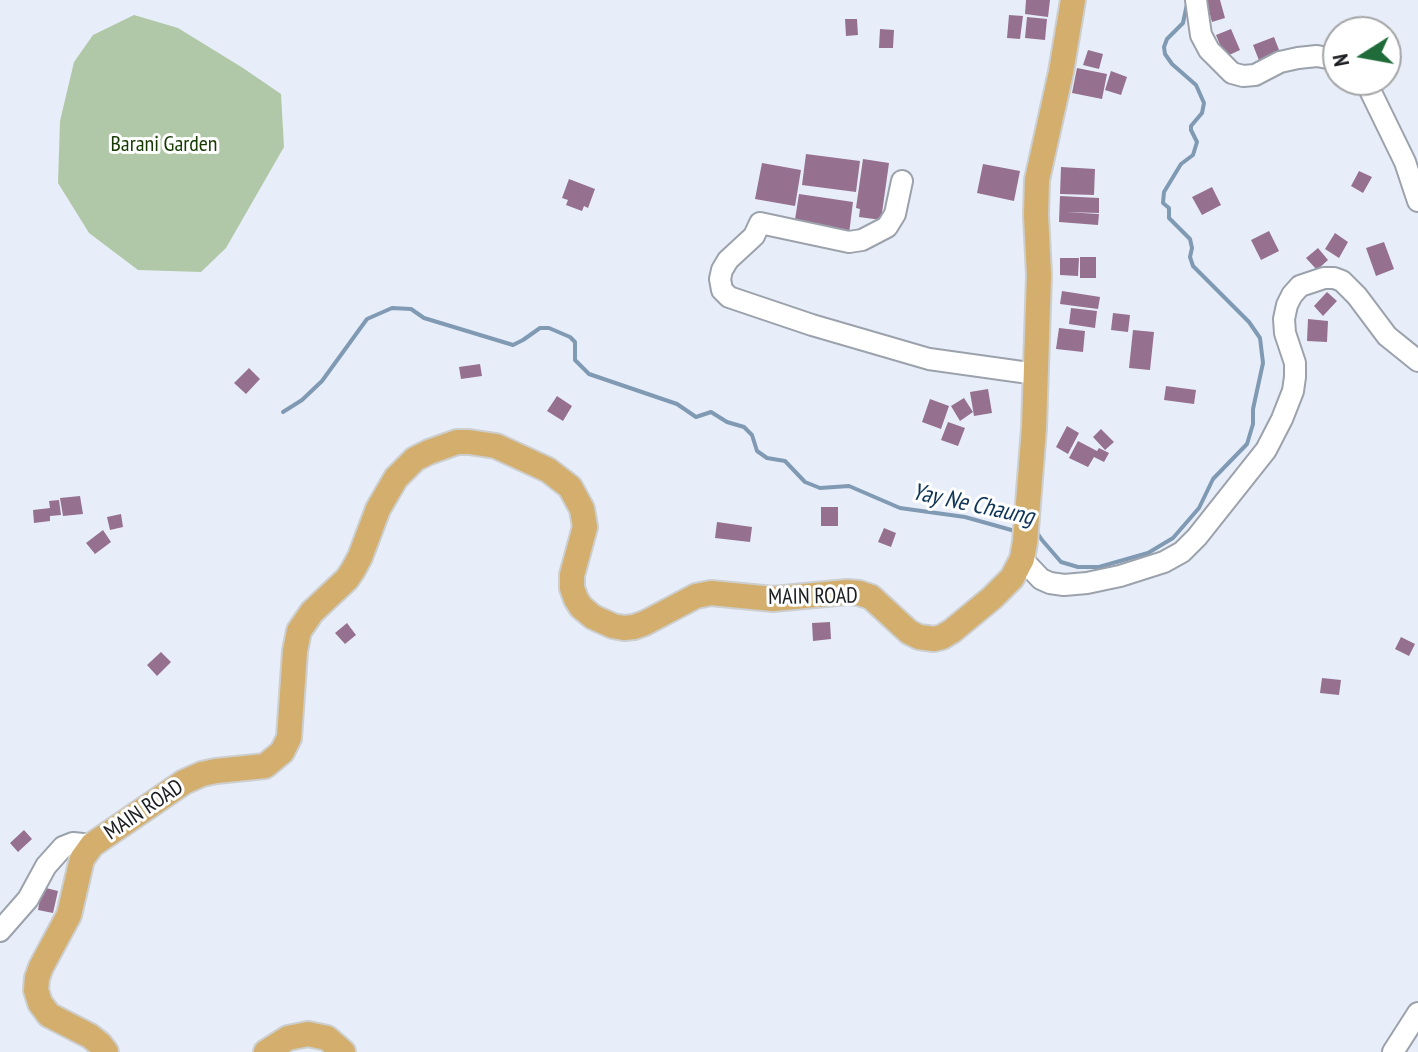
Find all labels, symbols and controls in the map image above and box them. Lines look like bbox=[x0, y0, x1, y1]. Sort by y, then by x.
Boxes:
north arrow bbox=[1322, 16, 1402, 96]
text: N bbox=[1326, 52, 1355, 69]
park label: Barani Garden bbox=[110, 132, 218, 158]
water label: Yay Ne Chaung bbox=[910, 478, 1036, 532]
street label: MAIN ROAD bbox=[768, 583, 858, 611]
street label: MAIN ROAD bbox=[99, 774, 189, 846]

